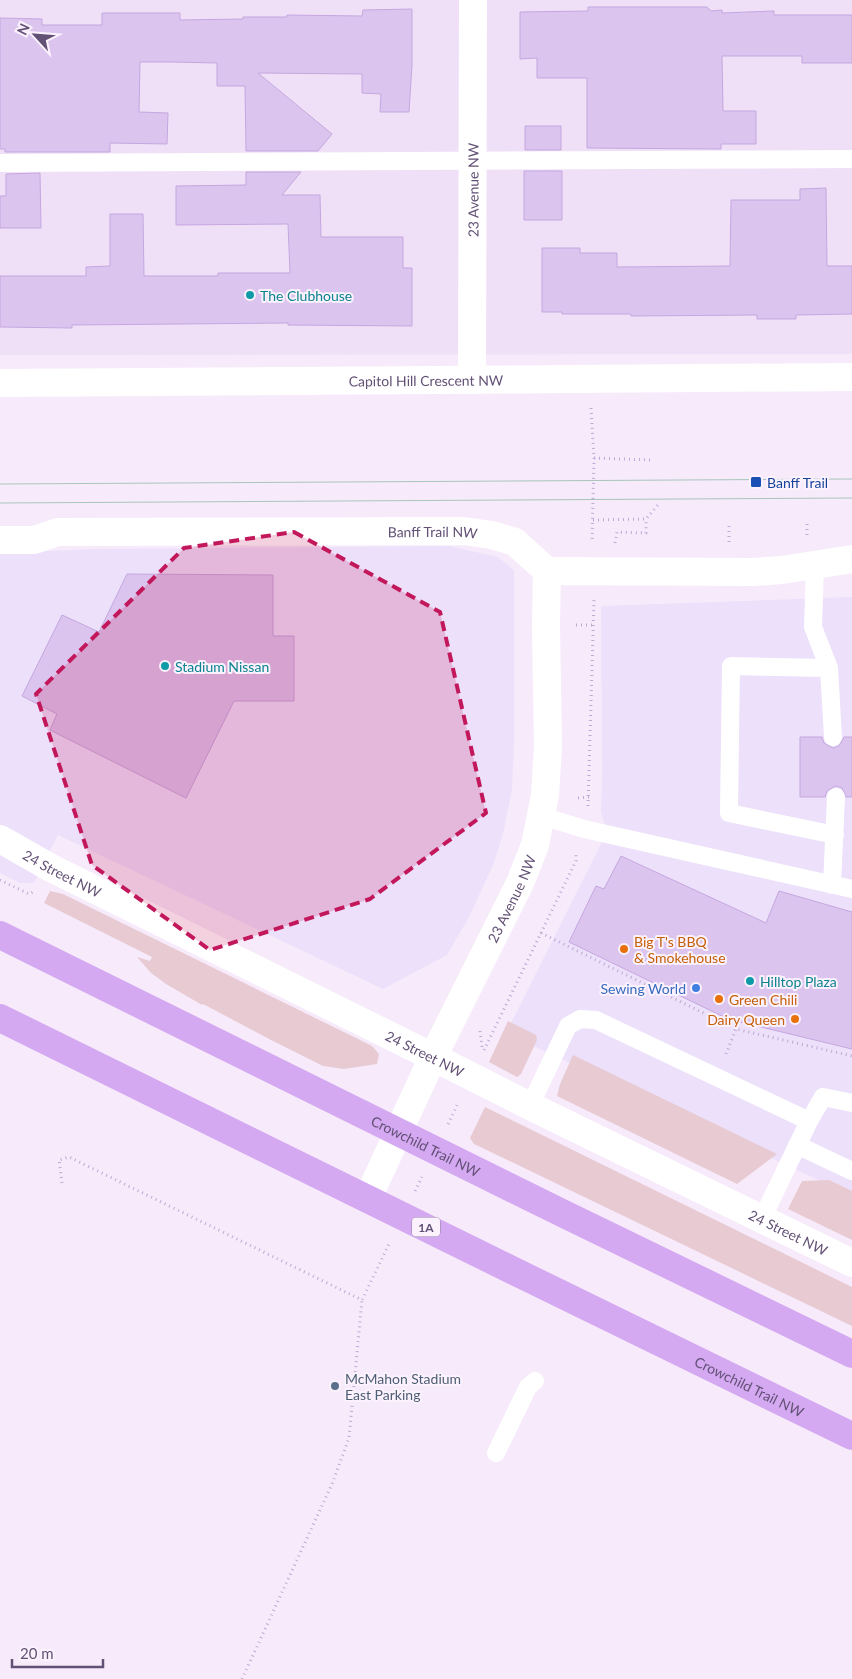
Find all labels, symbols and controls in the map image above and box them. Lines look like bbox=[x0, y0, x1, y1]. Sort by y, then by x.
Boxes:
north arrow bbox=[10, 10, 60, 60]
text: N bbox=[13, 21, 33, 38]
street label: 23 Avenue NW bbox=[464, 142, 481, 237]
place label: The Clubhouse bbox=[260, 287, 352, 304]
marker: The Clubhouse bbox=[244, 289, 256, 301]
street label: Capitol Hill Crescent NW bbox=[349, 371, 504, 389]
place label: Banff Trail bbox=[767, 474, 828, 491]
marker: Banff Trail bbox=[749, 475, 763, 489]
street label: Banff Trail NW bbox=[388, 522, 479, 541]
place label: Stadium Nissan bbox=[175, 658, 269, 675]
marker: Stadium Nissan bbox=[159, 660, 171, 672]
street label: 24 Street NW bbox=[20, 846, 105, 900]
street label: 23 Avenue NW bbox=[483, 852, 539, 945]
place label: Big T's BBQ & Smokehouse bbox=[634, 933, 726, 966]
marker: Big T's BBQ & Smokehouse bbox=[618, 943, 630, 955]
place label: Hilltop Plaza bbox=[760, 973, 837, 990]
marker: Hilltop Plaza bbox=[744, 975, 756, 987]
place label: Sewing World bbox=[600, 980, 686, 997]
marker: Sewing World bbox=[690, 982, 702, 994]
place label: Green Chili bbox=[729, 991, 797, 1008]
marker: Green Chili bbox=[713, 993, 725, 1005]
place label: Dairy Queen bbox=[707, 1011, 785, 1028]
marker: Dairy Queen bbox=[789, 1013, 801, 1025]
street label: 24 Street NW bbox=[383, 1026, 468, 1080]
street label: Crowchild Trail NW bbox=[369, 1112, 483, 1180]
street label: 24 Street NW bbox=[746, 1206, 831, 1259]
road number: 1A bbox=[412, 1218, 440, 1236]
street label: Crowchild Trail NW bbox=[692, 1352, 807, 1420]
place label: McMahon Stadium East Parking bbox=[345, 1370, 461, 1403]
marker: McMahon Stadium East Parking bbox=[329, 1380, 341, 1392]
scale bar bbox=[12, 1636, 104, 1668]
text: 20 m bbox=[20, 1644, 54, 1662]

